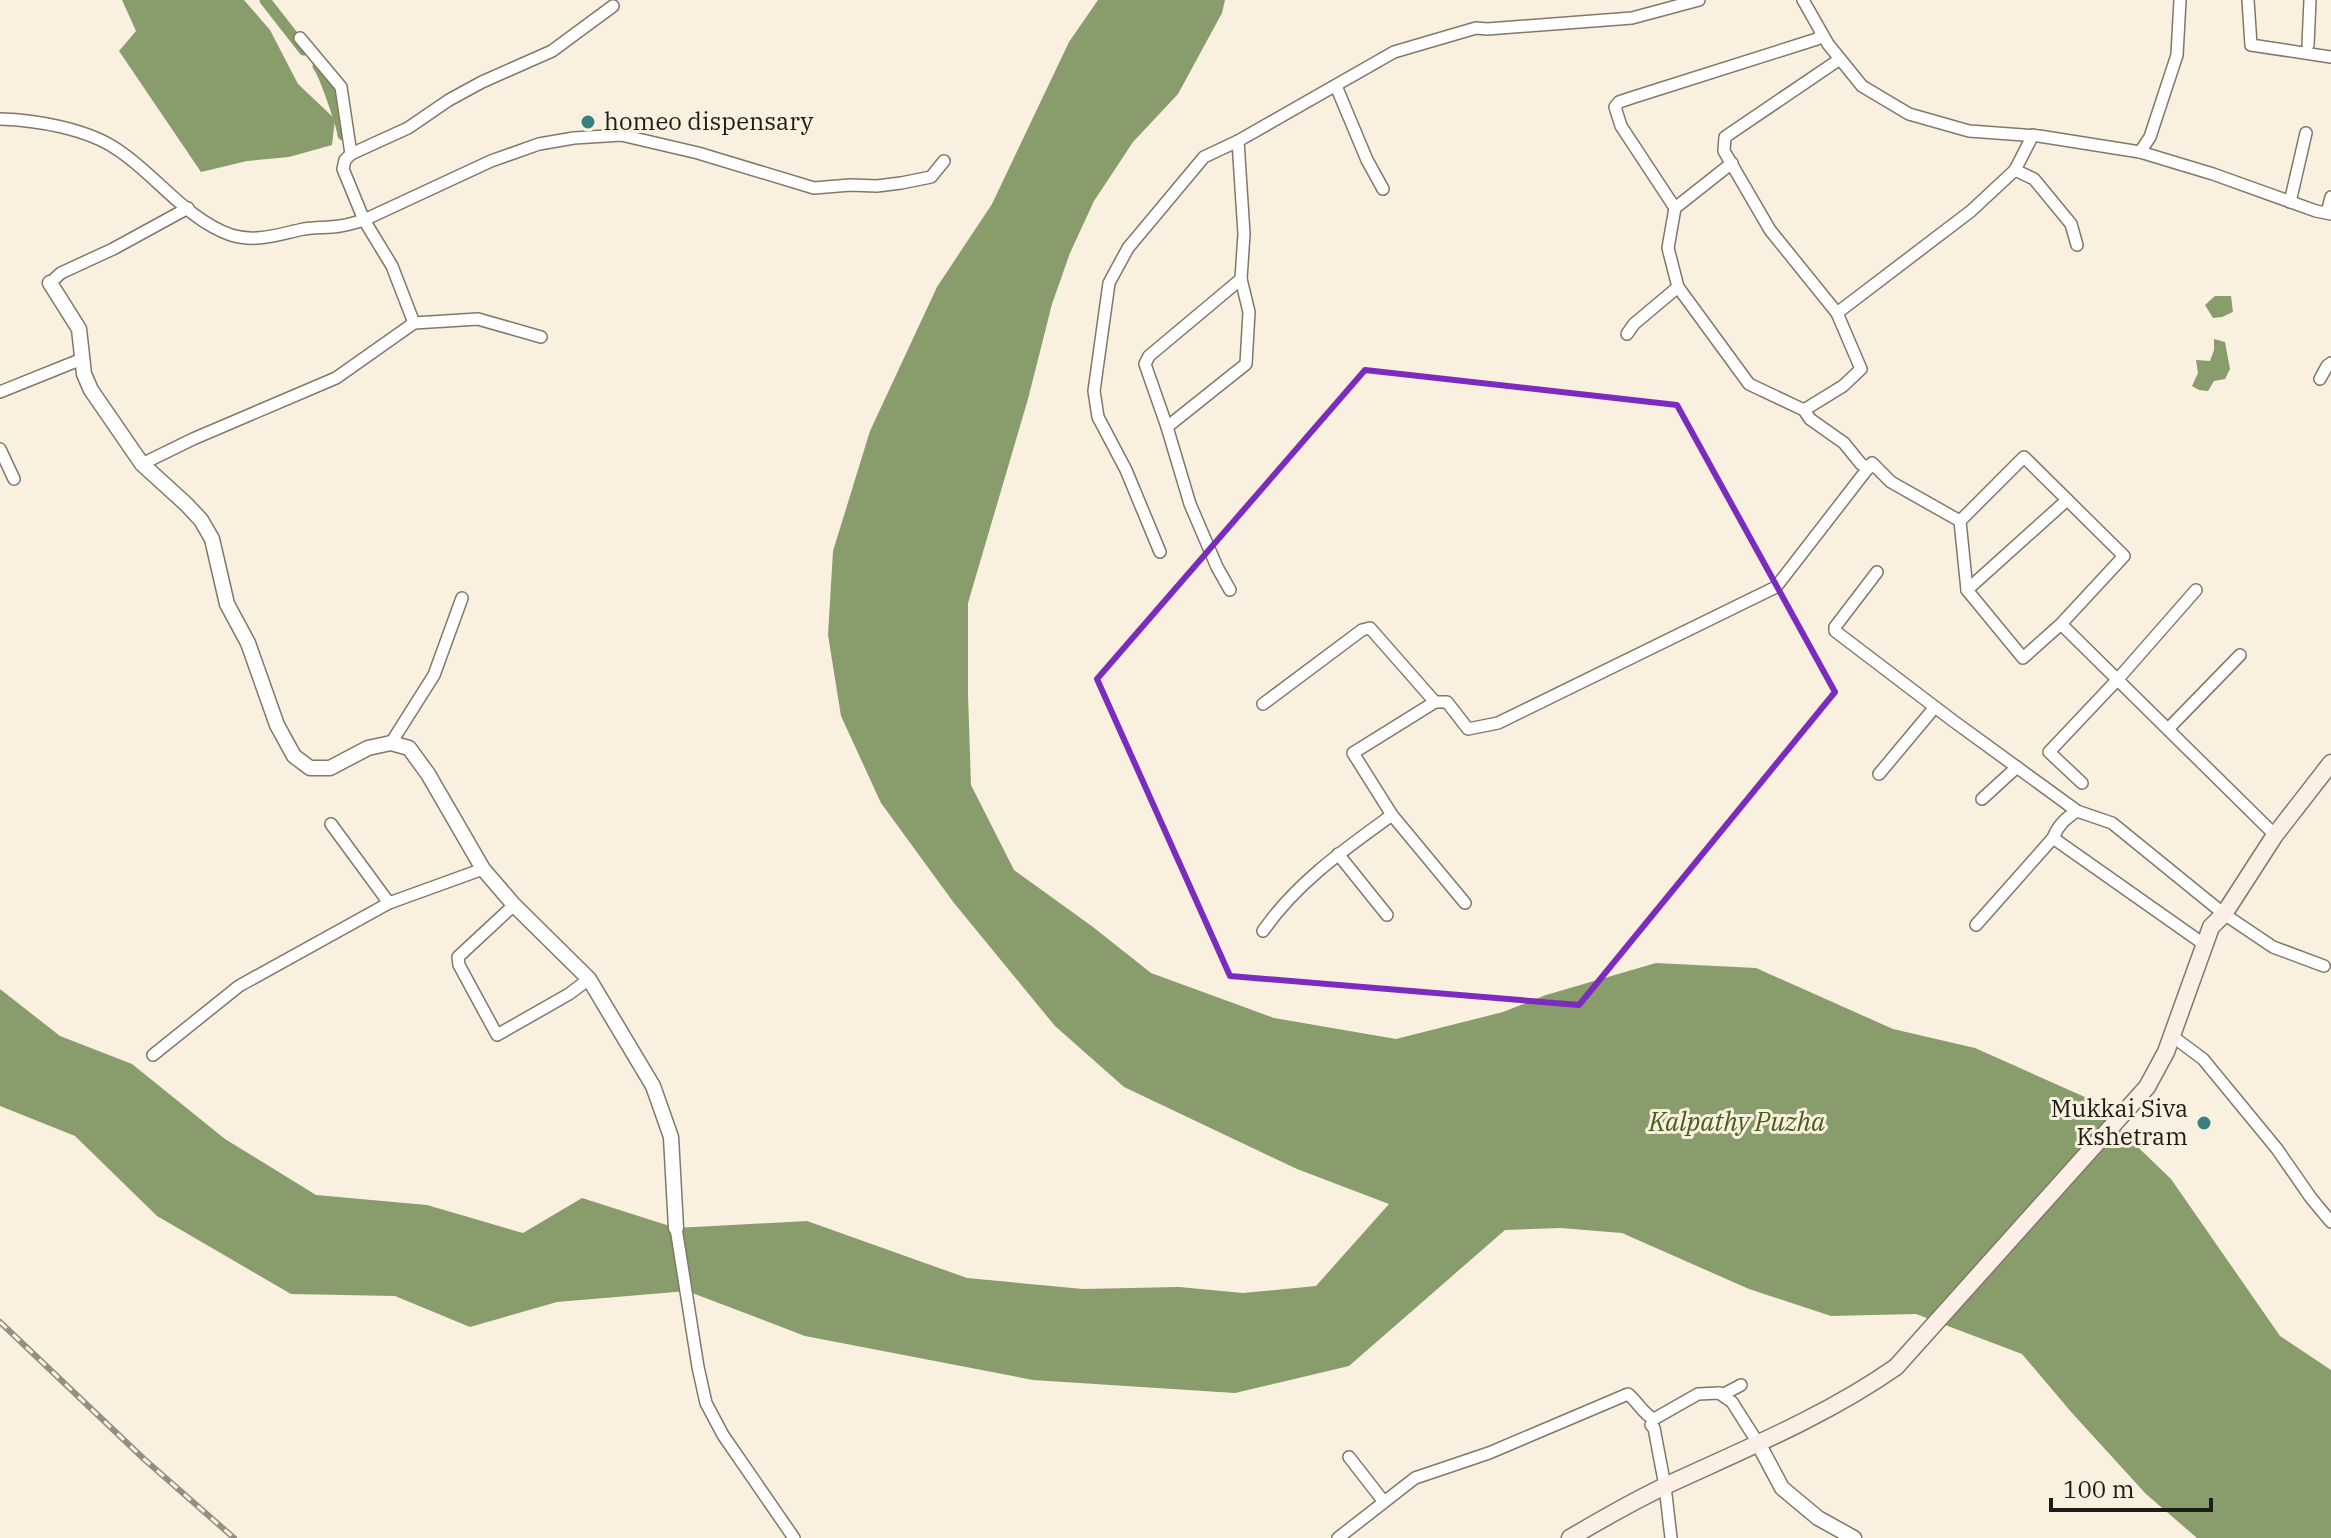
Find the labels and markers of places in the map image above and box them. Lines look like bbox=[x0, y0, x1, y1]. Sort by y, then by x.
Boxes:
place label: homeo dispensary bbox=[604, 105, 814, 137]
marker: homeo dispensary bbox=[579, 113, 597, 131]
place label: Mukkai Siva Kshetram bbox=[2051, 1092, 2188, 1152]
marker: Mukkai Siva Kshetram bbox=[2195, 1114, 2213, 1132]

